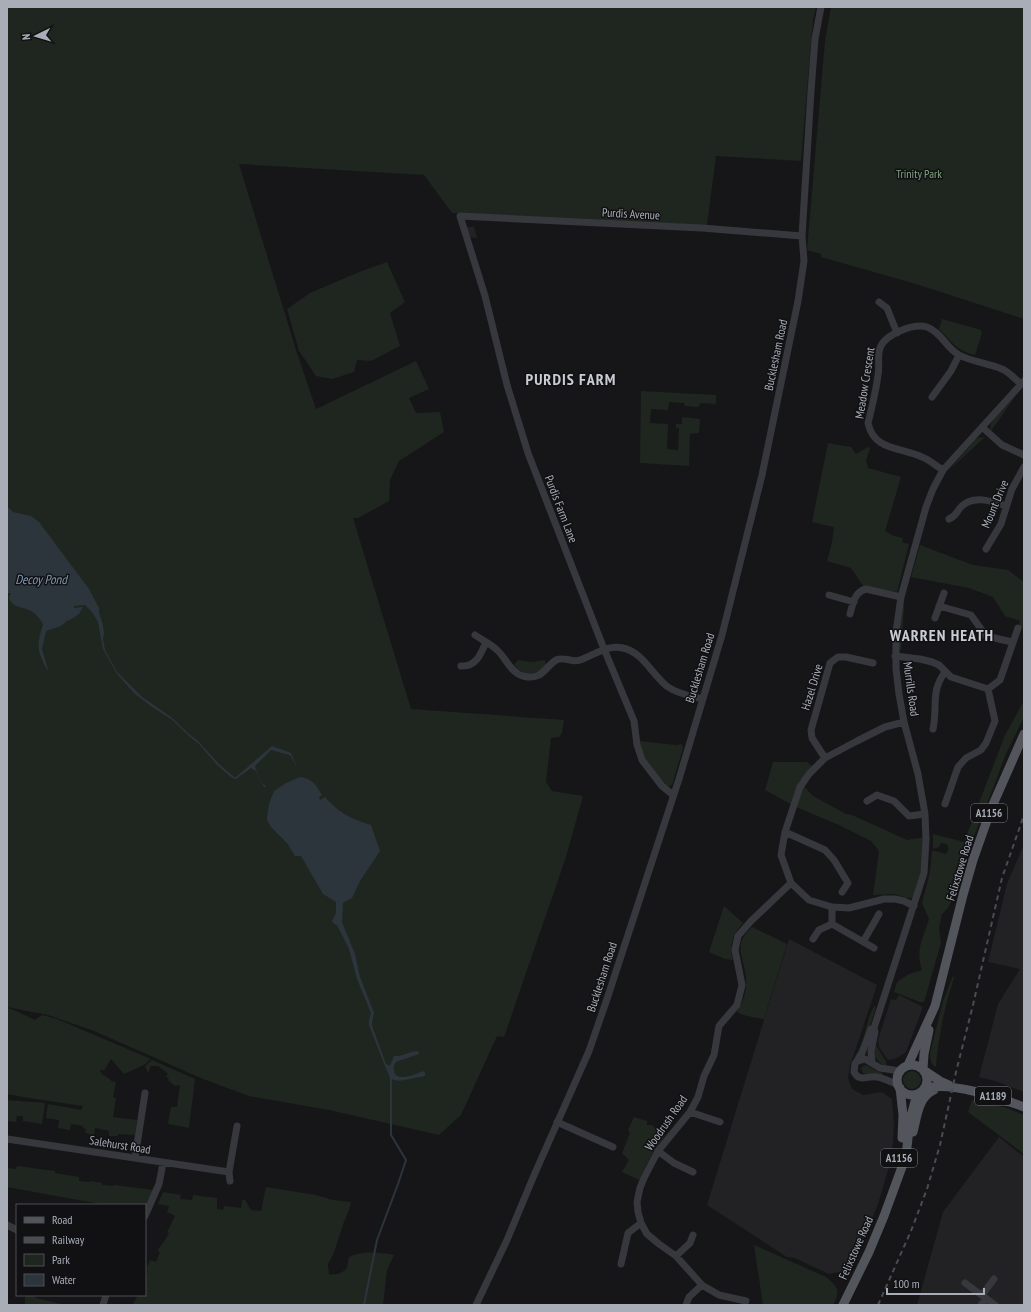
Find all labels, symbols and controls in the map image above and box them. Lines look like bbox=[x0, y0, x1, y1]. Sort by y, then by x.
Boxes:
north arrow bbox=[16, 16, 56, 56]
text: N bbox=[19, 33, 33, 40]
park label: Trinity Park bbox=[896, 166, 942, 181]
street label: Purdis Avenue bbox=[602, 204, 660, 223]
street label: Bucklesham Road bbox=[761, 318, 790, 392]
street label: Meadow Crescent bbox=[851, 345, 878, 420]
district label: PURDIS FARM bbox=[526, 369, 616, 389]
street label: Purdis Farm Lane bbox=[542, 473, 581, 545]
street label: Mount Drive bbox=[978, 477, 1011, 530]
water label: Decoy Pond bbox=[15, 571, 69, 588]
district label: WARREN HEATH bbox=[889, 625, 994, 645]
street label: Bucklesham Road bbox=[682, 631, 717, 705]
street label: Murrills Road bbox=[900, 661, 923, 717]
street label: Hazel Drive bbox=[797, 662, 826, 712]
road number: A1156 bbox=[971, 804, 1007, 822]
street label: Felixstowe Road bbox=[942, 833, 977, 902]
street label: Bucklesham Road bbox=[583, 940, 620, 1014]
road number: A1189 bbox=[975, 1087, 1011, 1105]
street label: Woodrush Road bbox=[641, 1092, 690, 1153]
street label: Salehurst Road bbox=[88, 1132, 152, 1157]
road number: A1156 bbox=[881, 1149, 917, 1167]
legend bbox=[16, 1204, 146, 1296]
text: Road bbox=[52, 1212, 72, 1227]
street label: Felixstowe Road bbox=[835, 1214, 876, 1282]
text: Railway bbox=[52, 1232, 85, 1247]
text: Park bbox=[52, 1252, 70, 1267]
scale bar bbox=[887, 1270, 984, 1296]
text: Water bbox=[52, 1272, 77, 1287]
text: 100 m bbox=[893, 1276, 920, 1291]

